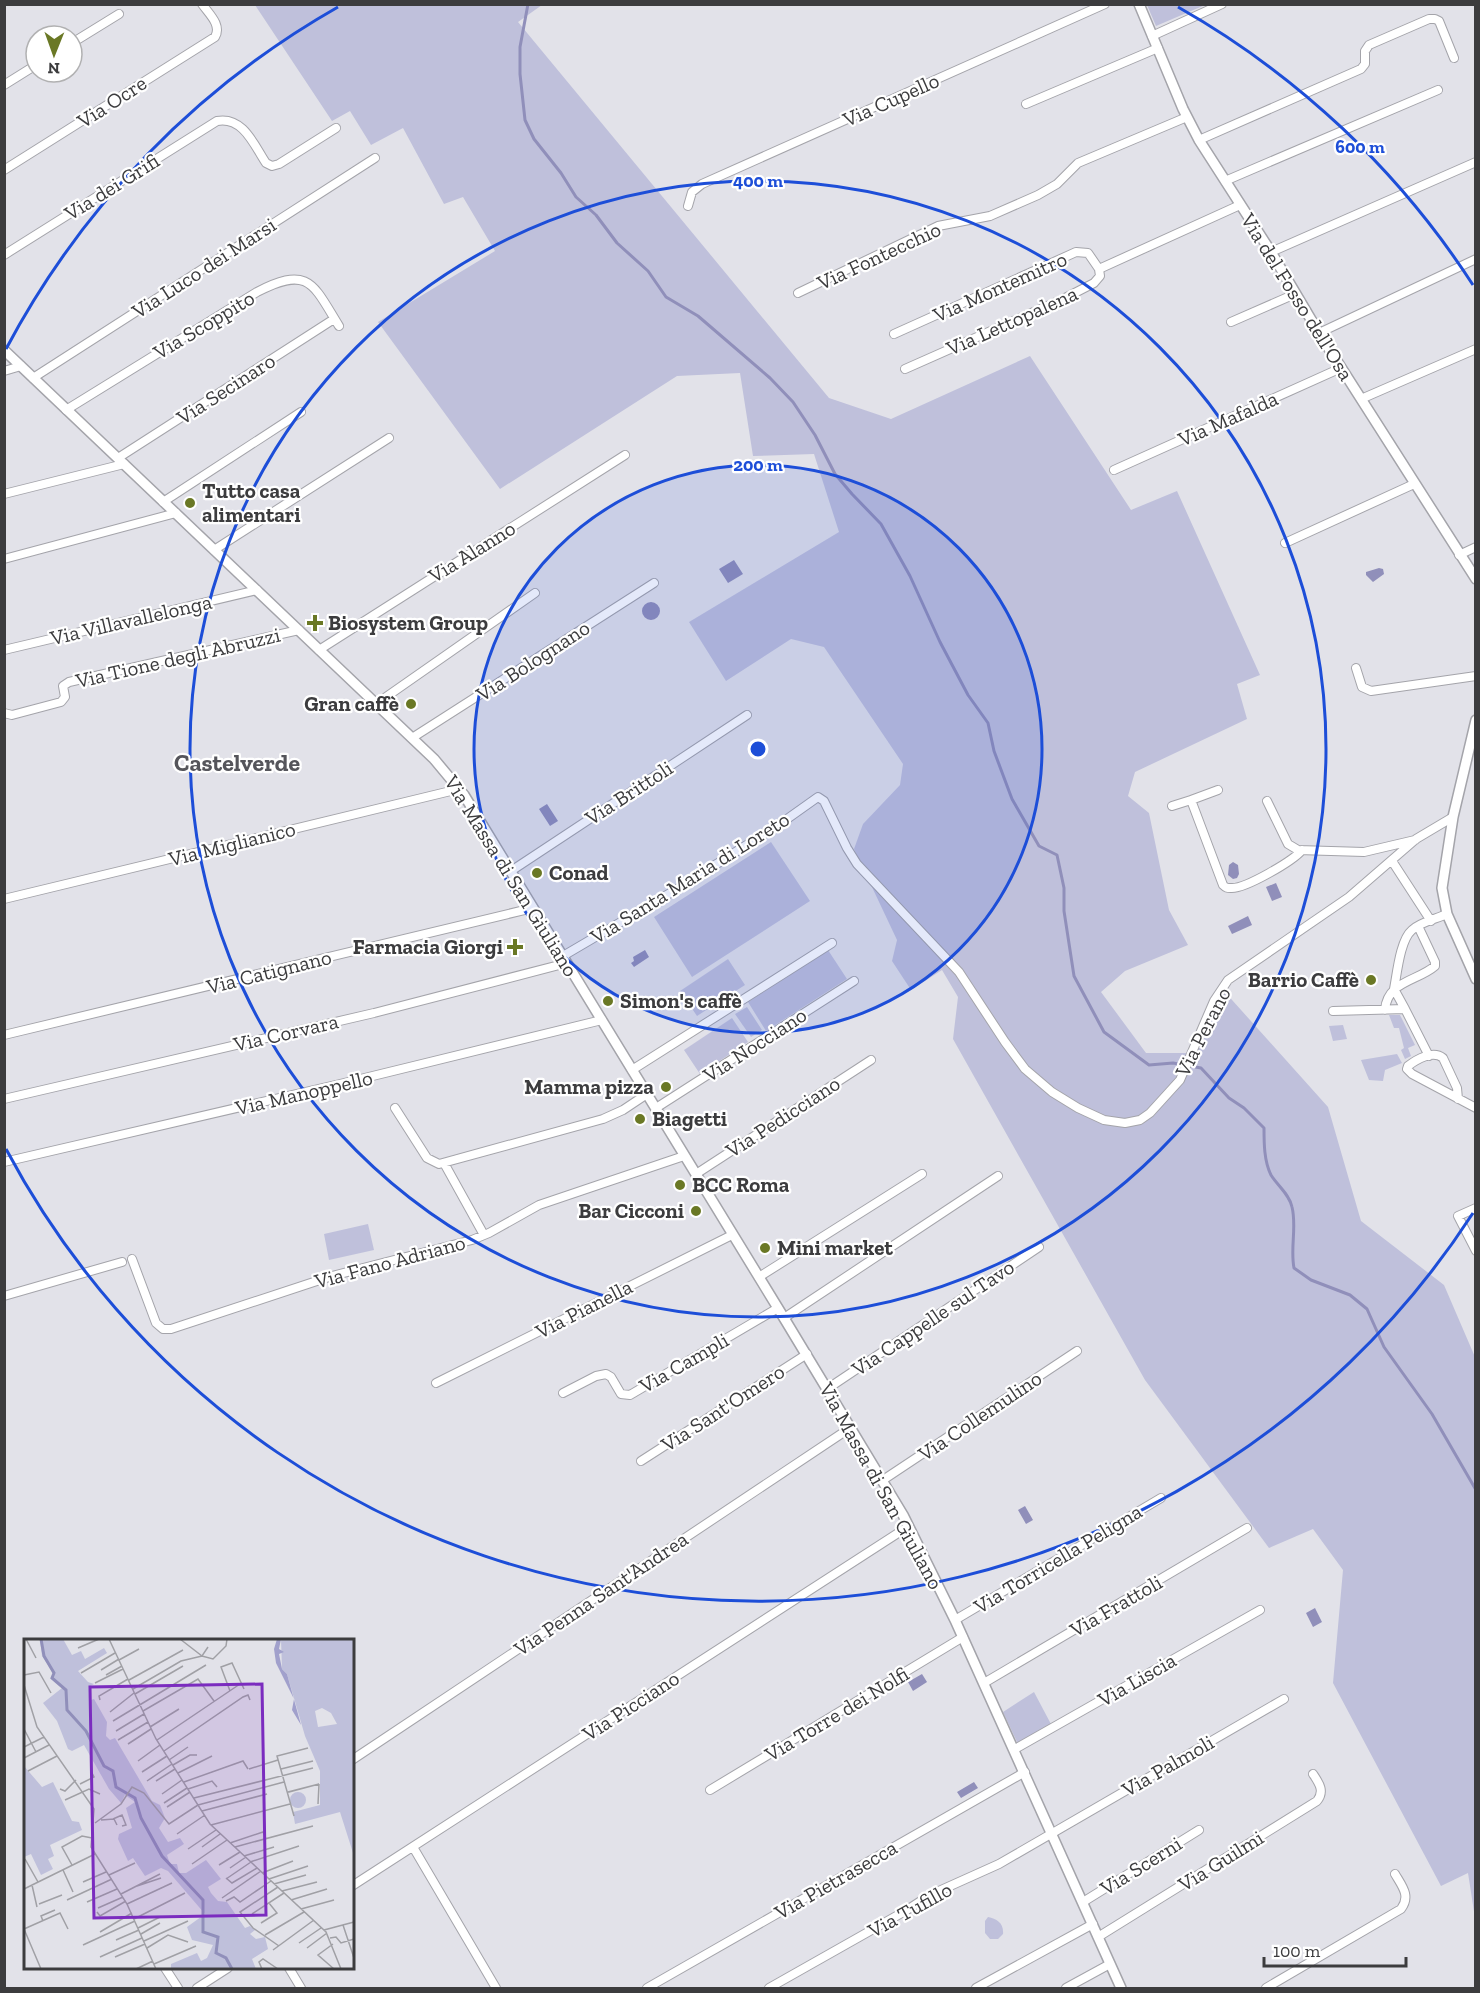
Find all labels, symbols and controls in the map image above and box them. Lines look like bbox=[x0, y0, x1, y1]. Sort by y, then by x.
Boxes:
north arrow bbox=[24, 24, 84, 84]
text: N bbox=[47, 59, 60, 78]
street label: Via Cupello bbox=[838, 67, 943, 132]
street label: Via Ocre bbox=[72, 70, 151, 134]
text: 600 m bbox=[1335, 136, 1385, 158]
street label: Via dei Grifi bbox=[59, 148, 164, 226]
text: 400 m bbox=[733, 170, 783, 192]
street label: Via del Fosso dell'Osa bbox=[1235, 208, 1359, 385]
street label: Via Luco dei Marsi bbox=[126, 212, 281, 324]
street label: Via Fontecchio bbox=[812, 216, 945, 296]
street label: Via Montemitro bbox=[928, 246, 1071, 328]
street label: Via Lettopalena bbox=[941, 280, 1081, 361]
street label: Via Scoppito bbox=[148, 285, 259, 365]
street label: Via Secinaro bbox=[171, 347, 280, 430]
street label: Via Mafalda bbox=[1173, 385, 1282, 452]
text: 200 m bbox=[733, 454, 783, 476]
place label: Tutto casa alimentari bbox=[202, 478, 301, 527]
marker: Tutto casa alimentari bbox=[183, 496, 197, 510]
street label: Via Alanno bbox=[423, 515, 520, 589]
street label: Via Villavallelonga bbox=[47, 589, 214, 650]
place label: Biosystem Group bbox=[328, 610, 488, 635]
marker: Biosystem Group bbox=[306, 614, 324, 632]
street label: Via Bolognano bbox=[470, 615, 594, 707]
street label: Via Tione degli Abruzzi bbox=[72, 622, 283, 693]
place label: Gran caffè bbox=[304, 691, 399, 716]
marker: Gran caffè bbox=[404, 697, 418, 711]
centre of rings bbox=[748, 739, 768, 759]
district label: Castelverde bbox=[174, 748, 300, 777]
street label: Via Brittoli bbox=[579, 755, 677, 831]
street label: Via Massa di San Giuliano bbox=[439, 770, 584, 981]
street label: Via Santa Maria di Loreto bbox=[585, 806, 794, 950]
street label: Via Miglianico bbox=[165, 816, 298, 872]
place label: Conad bbox=[549, 860, 609, 885]
marker: Conad bbox=[530, 866, 544, 880]
place label: Farmacia Giorgi bbox=[353, 934, 503, 959]
marker: Farmacia Giorgi bbox=[508, 940, 522, 954]
street label: Via Catignano bbox=[203, 944, 334, 999]
place label: Barrio Caffè bbox=[1248, 967, 1359, 992]
marker: Barrio Caffè bbox=[1364, 973, 1378, 987]
street label: Via Perano bbox=[1169, 983, 1236, 1082]
place label: Simon's caffè bbox=[620, 988, 742, 1013]
marker: Simon's caffè bbox=[601, 994, 615, 1008]
street label: Via Nocciano bbox=[698, 1002, 811, 1088]
street label: Via Corvara bbox=[230, 1008, 341, 1057]
street label: Via Manoppello bbox=[232, 1065, 375, 1121]
street label: Via Pedicciano bbox=[720, 1070, 845, 1163]
place label: Mamma pizza bbox=[524, 1074, 654, 1099]
marker: Mamma pizza bbox=[659, 1080, 673, 1094]
place label: Biagetti bbox=[652, 1106, 727, 1131]
marker: Biagetti bbox=[633, 1112, 647, 1126]
place label: BCC Roma bbox=[692, 1172, 790, 1197]
marker: BCC Roma bbox=[673, 1178, 687, 1192]
place label: Bar Cicconi bbox=[578, 1198, 684, 1223]
marker: Bar Cicconi bbox=[689, 1204, 703, 1218]
street label: Via Fano Adriano bbox=[311, 1229, 468, 1294]
place label: Mini market bbox=[777, 1235, 893, 1260]
marker: Mini market bbox=[758, 1241, 772, 1255]
street label: Via Cappelle sul Tavo bbox=[846, 1254, 1019, 1382]
street label: Via Pianella bbox=[530, 1274, 636, 1344]
street label: Via Campli bbox=[634, 1327, 733, 1399]
street label: Via Sant'Omero bbox=[656, 1358, 789, 1457]
street label: Via Collemulino bbox=[912, 1365, 1046, 1467]
street label: Via Massa di San Giuliano bbox=[814, 1377, 949, 1594]
street label: Via Torricella Peligna bbox=[968, 1498, 1146, 1619]
street label: Via Penna Sant'Andrea bbox=[508, 1526, 692, 1662]
street label: Via Frattoli bbox=[1064, 1569, 1166, 1643]
inset map bbox=[24, 1639, 354, 1969]
street label: Via Liscia bbox=[1092, 1647, 1180, 1712]
street label: Via Torre dei Nolfi bbox=[759, 1661, 913, 1767]
street label: Via Picciano bbox=[577, 1665, 684, 1747]
street label: Via Palmoli bbox=[1116, 1729, 1218, 1802]
street label: Via Guilmi bbox=[1173, 1825, 1268, 1897]
street label: Via Scerni bbox=[1094, 1831, 1186, 1901]
street label: Via Pietrasecca bbox=[769, 1834, 901, 1925]
street label: Via Tufillo bbox=[862, 1876, 956, 1943]
scale bar bbox=[1264, 1930, 1406, 1968]
text: 100 m bbox=[1273, 1940, 1321, 1962]

